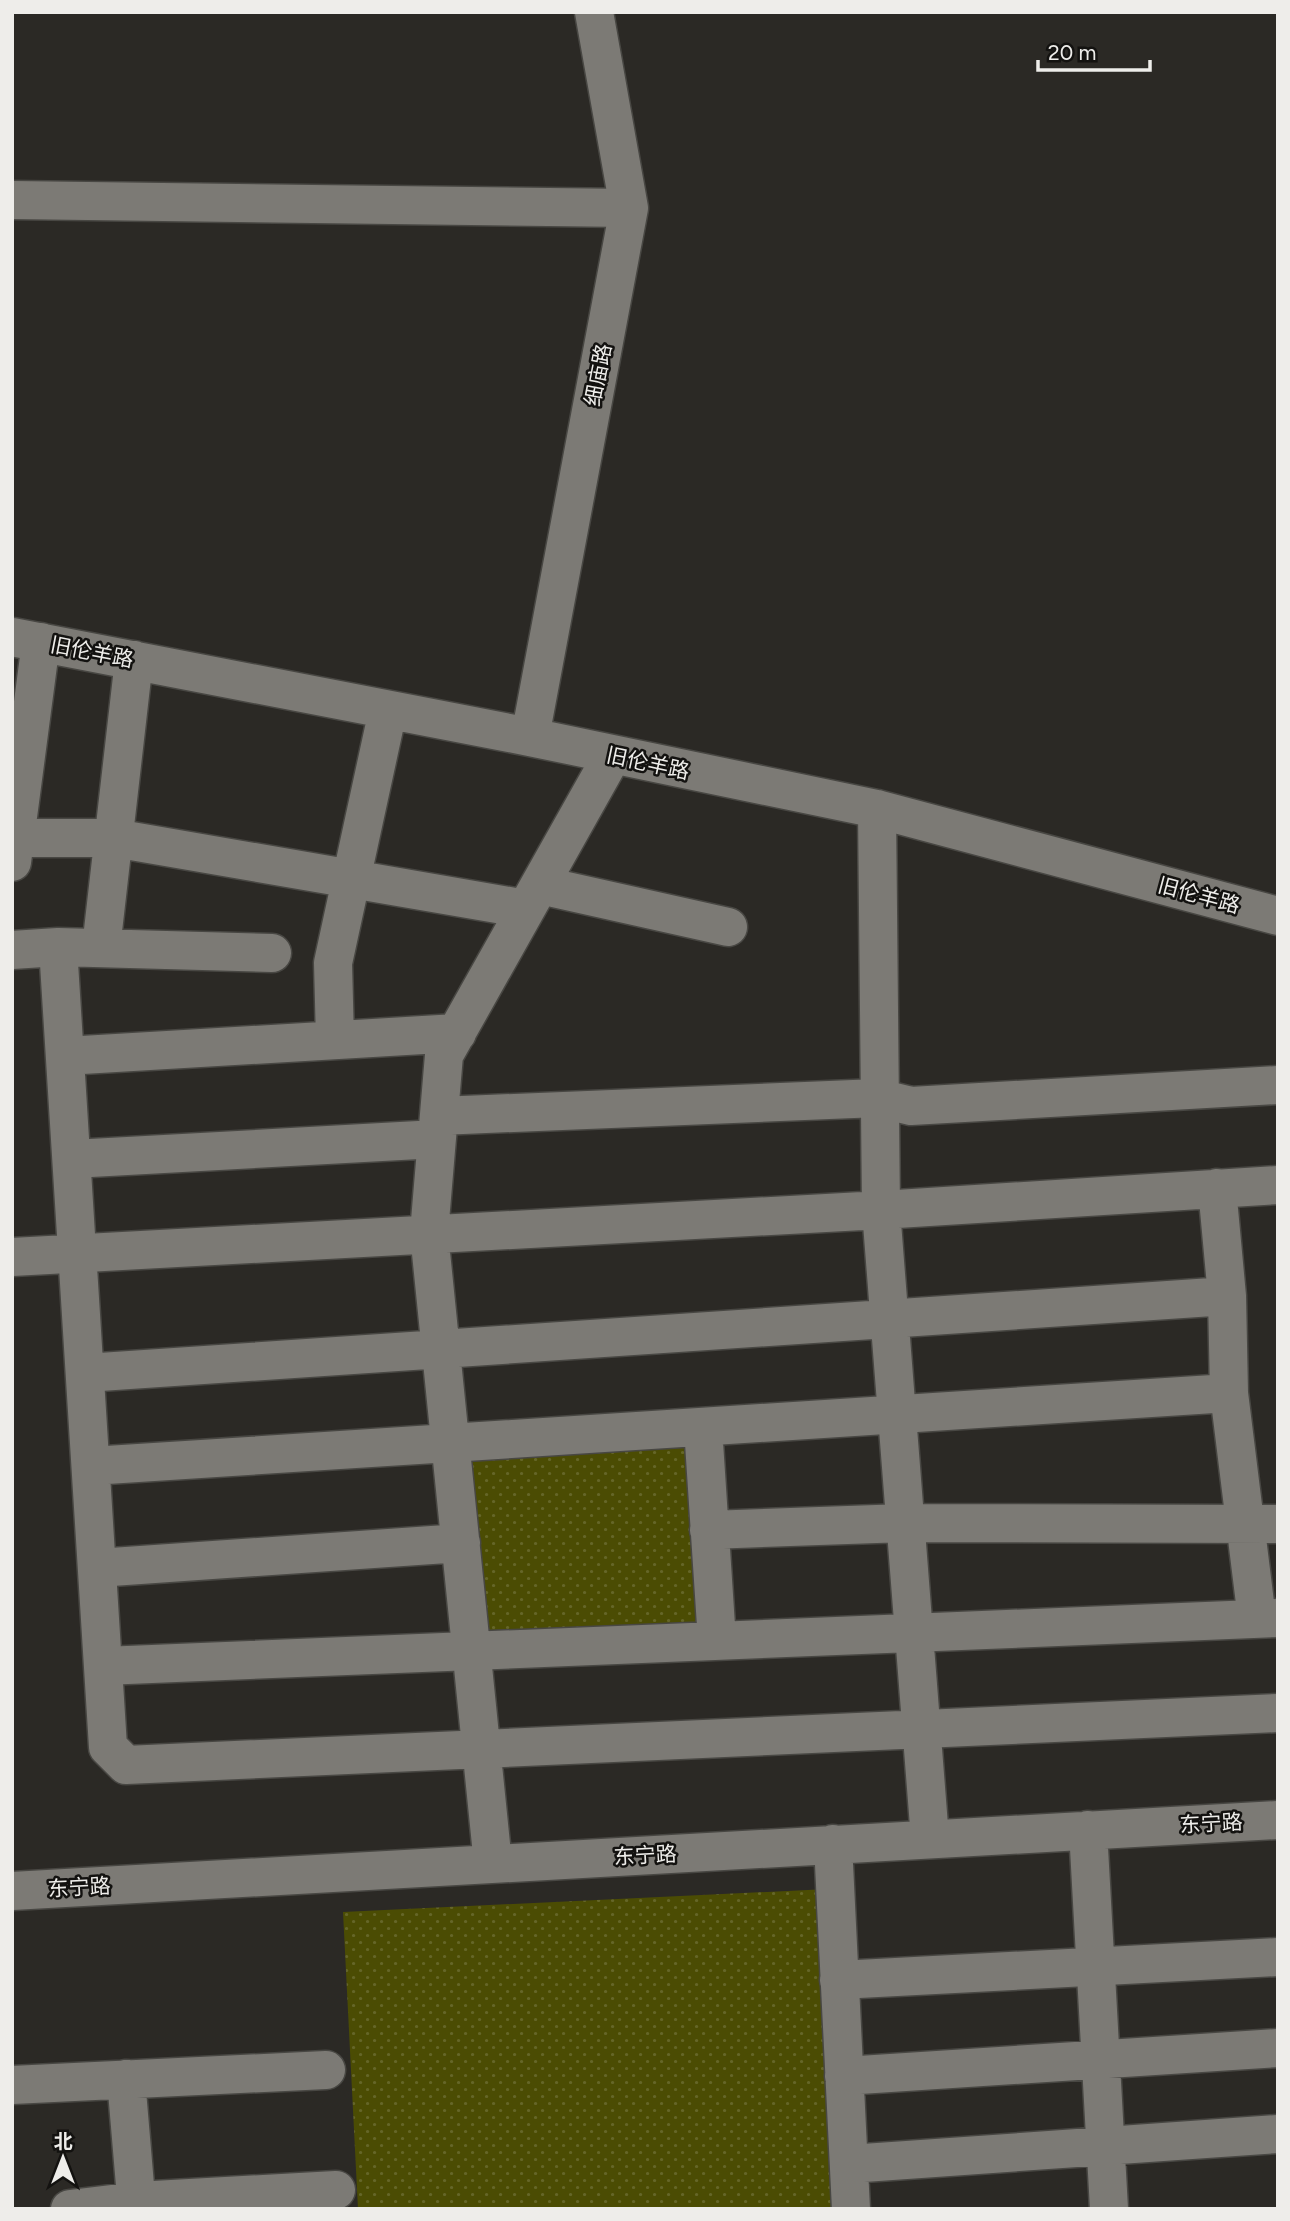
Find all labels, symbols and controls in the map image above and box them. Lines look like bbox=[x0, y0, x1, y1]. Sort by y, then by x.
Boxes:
scale bar bbox=[1038, 28, 1150, 72]
text: 20 m bbox=[1048, 40, 1096, 65]
street label: 细庙路 bbox=[580, 342, 616, 408]
street label: 旧伦羊路 bbox=[48, 632, 136, 672]
street label: 旧伦羊路 bbox=[604, 742, 692, 784]
street label: 旧伦羊路 bbox=[1155, 872, 1243, 918]
street label: 东宁路 bbox=[1179, 1809, 1243, 1837]
street label: 东宁路 bbox=[613, 1841, 677, 1869]
street label: 东宁路 bbox=[47, 1873, 111, 1901]
north arrow bbox=[28, 2123, 98, 2193]
text: 北 bbox=[53, 2130, 73, 2153]

